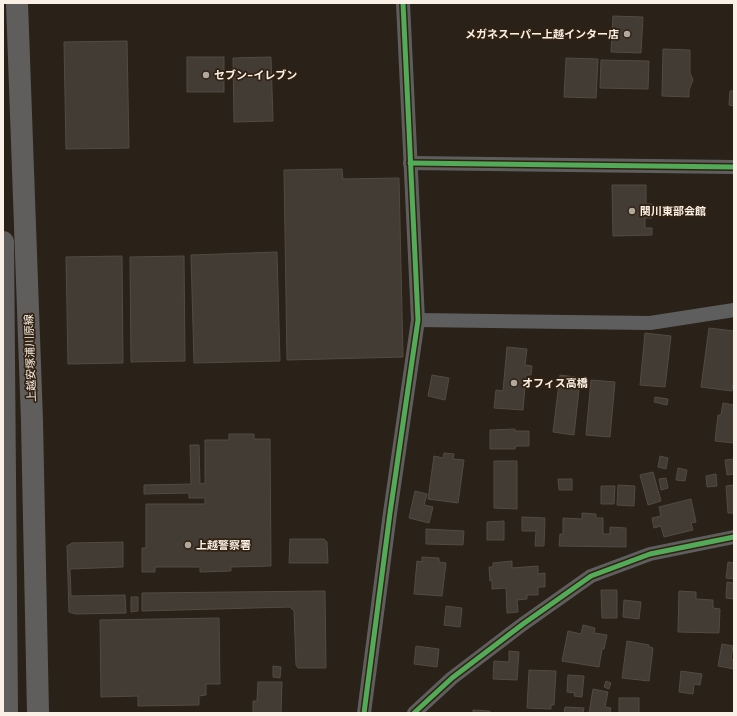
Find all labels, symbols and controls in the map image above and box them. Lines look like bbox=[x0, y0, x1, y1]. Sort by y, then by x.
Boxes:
place label: メガネスーパー上越インター店 bbox=[465, 27, 619, 41]
marker: メガネスーパー上越インター店 bbox=[622, 29, 632, 39]
place label: セブン-イレブン bbox=[214, 68, 297, 82]
marker: セブン-イレブン bbox=[201, 70, 211, 80]
place label: 関川東部会館 bbox=[640, 204, 706, 218]
marker: 関川東部会館 bbox=[627, 206, 637, 216]
street label: 上越安塚浦川原線 bbox=[21, 314, 39, 402]
place label: オフィス高橋 bbox=[522, 376, 588, 390]
marker: オフィス高橋 bbox=[509, 378, 519, 388]
place label: 上越警察署 bbox=[196, 538, 251, 552]
marker: 上越警察署 bbox=[183, 540, 193, 550]

